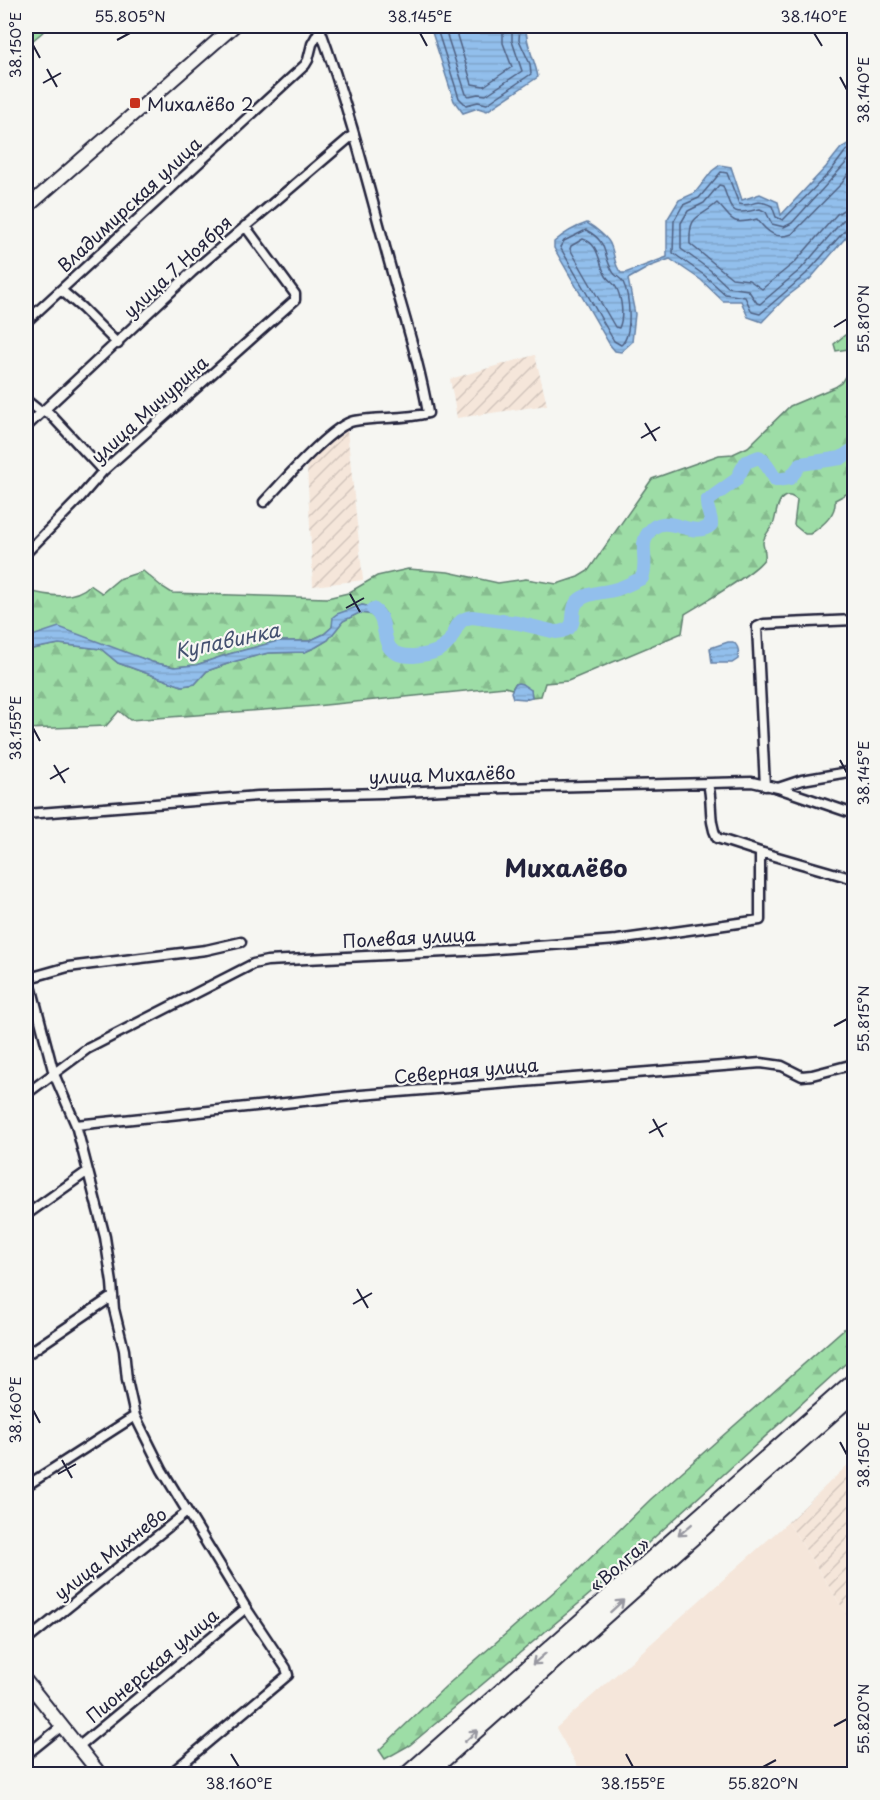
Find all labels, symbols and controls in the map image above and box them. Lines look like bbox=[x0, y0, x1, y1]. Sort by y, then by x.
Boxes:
text: 55.805°N bbox=[94, 4, 166, 27]
text: 38.145°E bbox=[388, 4, 452, 27]
text: 38.140°E bbox=[781, 4, 847, 27]
text: 38.150°E bbox=[3, 12, 26, 78]
text: 38.140°E bbox=[851, 57, 874, 123]
place label: Михалёво 2 bbox=[147, 90, 254, 117]
marker: Михалёво 2 bbox=[128, 96, 142, 110]
street label: Владимирская улица bbox=[51, 130, 207, 278]
street label: улица 7 Ноября bbox=[117, 208, 237, 324]
text: 55.810°N bbox=[851, 285, 874, 353]
street label: улица Мичурина bbox=[84, 348, 214, 469]
water label: Купавинка bbox=[172, 614, 283, 666]
text: 38.155°E bbox=[3, 696, 26, 760]
text: 38.145°E bbox=[851, 741, 874, 805]
street label: улица Михалёво bbox=[368, 758, 516, 790]
district label: Михалёво bbox=[504, 849, 628, 885]
street label: Полевая улица bbox=[342, 920, 477, 954]
text: 55.815°N bbox=[851, 985, 874, 1053]
street label: Северная улица bbox=[393, 1050, 540, 1090]
text: 38.160°E bbox=[3, 1376, 26, 1444]
text: 38.150°E bbox=[851, 1422, 874, 1488]
street label: улица Михнево bbox=[48, 1500, 172, 1606]
one-way arrow bbox=[678, 1523, 693, 1537]
street label: «Волга» bbox=[583, 1530, 655, 1598]
one-way arrow bbox=[609, 1599, 624, 1613]
street label: Пионерская улица bbox=[80, 1601, 225, 1729]
one-way arrow bbox=[531, 1652, 546, 1666]
text: 55.820°N bbox=[851, 1683, 874, 1755]
one-way arrow bbox=[463, 1729, 478, 1743]
text: 38.160°E bbox=[205, 1771, 273, 1794]
text: 38.155°E bbox=[601, 1771, 665, 1794]
text: 55.820°N bbox=[727, 1771, 799, 1794]

